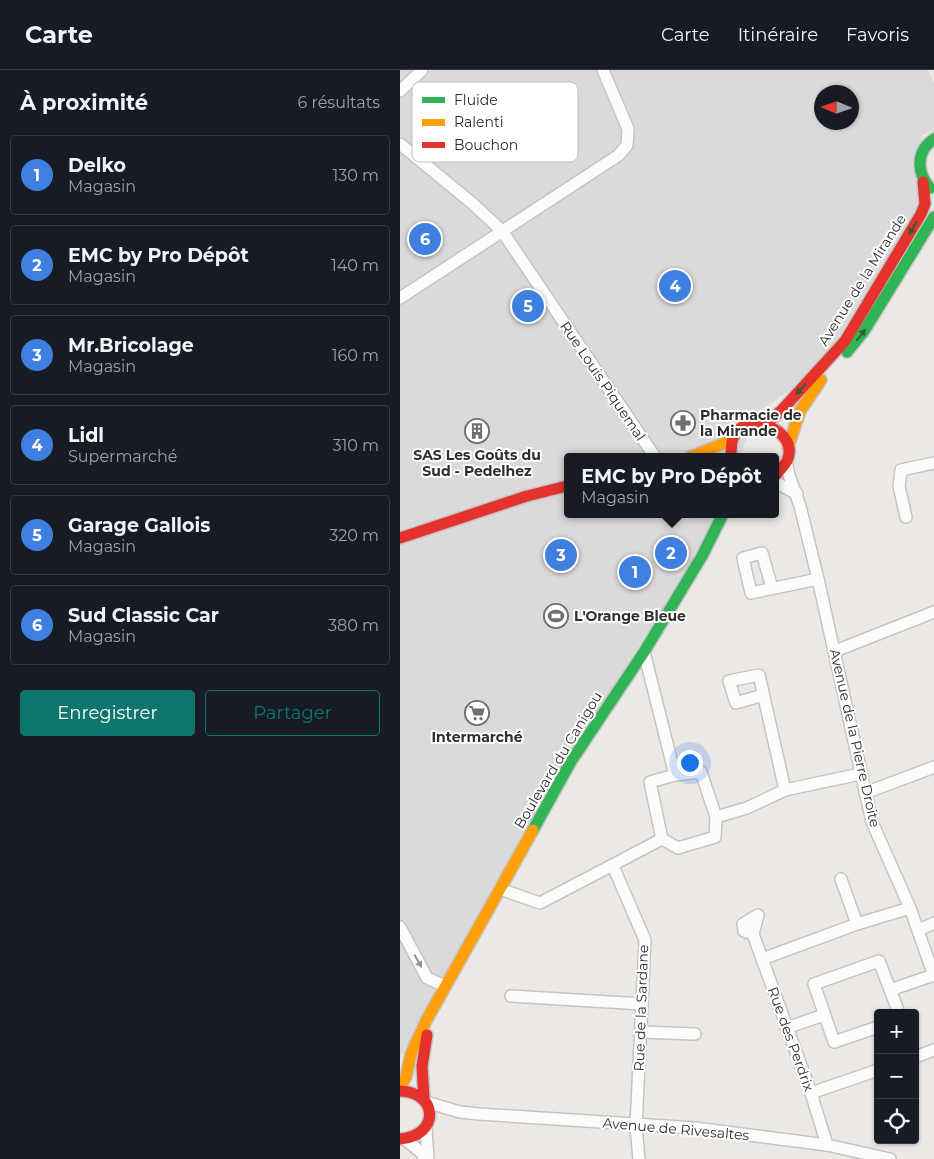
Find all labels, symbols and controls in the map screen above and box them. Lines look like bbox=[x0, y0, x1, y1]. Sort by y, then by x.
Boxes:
text: Carte bbox=[25, 20, 93, 49]
text: Carte bbox=[661, 24, 710, 46]
text: Itinéraire bbox=[738, 24, 818, 46]
text: Favoris bbox=[846, 24, 909, 46]
legend bbox=[412, 82, 578, 162]
north arrow bbox=[814, 85, 859, 130]
text: À proximité bbox=[20, 90, 148, 115]
text: Fluide bbox=[454, 91, 498, 109]
text: 6 résultats bbox=[298, 93, 380, 112]
text: Ralenti bbox=[454, 113, 503, 131]
text: Bouchon bbox=[454, 136, 518, 154]
text: Delko bbox=[68, 154, 126, 177]
text: 1 bbox=[34, 166, 40, 185]
text: 130 m bbox=[332, 166, 379, 185]
text: Magasin bbox=[68, 177, 136, 196]
street label: Avenue de la Mirande bbox=[814, 211, 910, 349]
pin: 6 bbox=[409, 220, 441, 258]
one-way arrow bbox=[908, 221, 917, 234]
text: EMC by Pro Dépôt bbox=[68, 244, 249, 267]
text: 2 bbox=[32, 256, 42, 275]
text: 140 m bbox=[331, 256, 379, 275]
text: Magasin bbox=[68, 267, 136, 286]
pin: 4 bbox=[659, 267, 691, 305]
pin: 5 bbox=[512, 287, 544, 325]
street label: Rue Louis Piquemal bbox=[556, 318, 650, 444]
one-way arrow bbox=[856, 328, 866, 342]
text: Mr.Bricolage bbox=[68, 334, 194, 357]
text: 3 bbox=[32, 346, 42, 365]
text: 160 m bbox=[332, 346, 379, 365]
text: Magasin bbox=[68, 357, 136, 376]
one-way arrow bbox=[795, 383, 807, 395]
place label: Pharmacie de la Mirande bbox=[700, 406, 802, 440]
pharmacy icon: Pharmacie de la Mirande bbox=[670, 410, 696, 436]
building icon: SAS Les Goûts du Sud - Pedelhez bbox=[464, 418, 490, 444]
text: Lidl bbox=[68, 424, 104, 447]
text: 4 bbox=[31, 436, 43, 455]
text: 310 m bbox=[332, 436, 379, 455]
place label: SAS Les Goûts du Sud - Pedelhez bbox=[413, 446, 541, 480]
text: Supermarché bbox=[68, 447, 177, 466]
popup bbox=[564, 453, 779, 518]
text: EMC by Pro Dépôt bbox=[581, 465, 762, 488]
text: Magasin bbox=[581, 488, 649, 507]
text: Garage Gallois bbox=[68, 514, 210, 537]
text: 5 bbox=[32, 526, 42, 545]
text: 320 m bbox=[329, 526, 379, 545]
pin: 2 bbox=[655, 534, 687, 572]
pin: 3 bbox=[545, 536, 577, 574]
text: Magasin bbox=[68, 537, 136, 556]
pin: 1 bbox=[619, 553, 651, 591]
sports icon: L'Orange Bleue bbox=[543, 603, 569, 629]
text: Sud Classic Car bbox=[68, 604, 219, 627]
place label: L'Orange Bleue bbox=[574, 607, 686, 625]
text: 6 bbox=[32, 616, 42, 635]
text: 380 m bbox=[328, 616, 379, 635]
text: Magasin bbox=[68, 627, 136, 646]
street label: Avenue de la Pierre Droite bbox=[826, 647, 884, 829]
street label: Boulevard du Canigou bbox=[510, 688, 606, 832]
button: Enregistrer bbox=[20, 690, 195, 736]
button: Partager bbox=[205, 690, 380, 736]
supermarket icon: Intermarché bbox=[464, 700, 490, 726]
place label: Intermarché bbox=[432, 728, 523, 746]
your location bbox=[677, 750, 703, 776]
street label: Rue de la Sardane bbox=[630, 944, 652, 1072]
one-way arrow bbox=[414, 955, 423, 968]
street label: Rue des Perdrix bbox=[764, 984, 818, 1094]
map controls bbox=[874, 1009, 919, 1144]
button: + bbox=[874, 1009, 919, 1054]
button: − bbox=[874, 1054, 919, 1099]
button: locate bbox=[874, 1099, 919, 1144]
street label: Avenue de Rivesaltes bbox=[602, 1114, 750, 1144]

